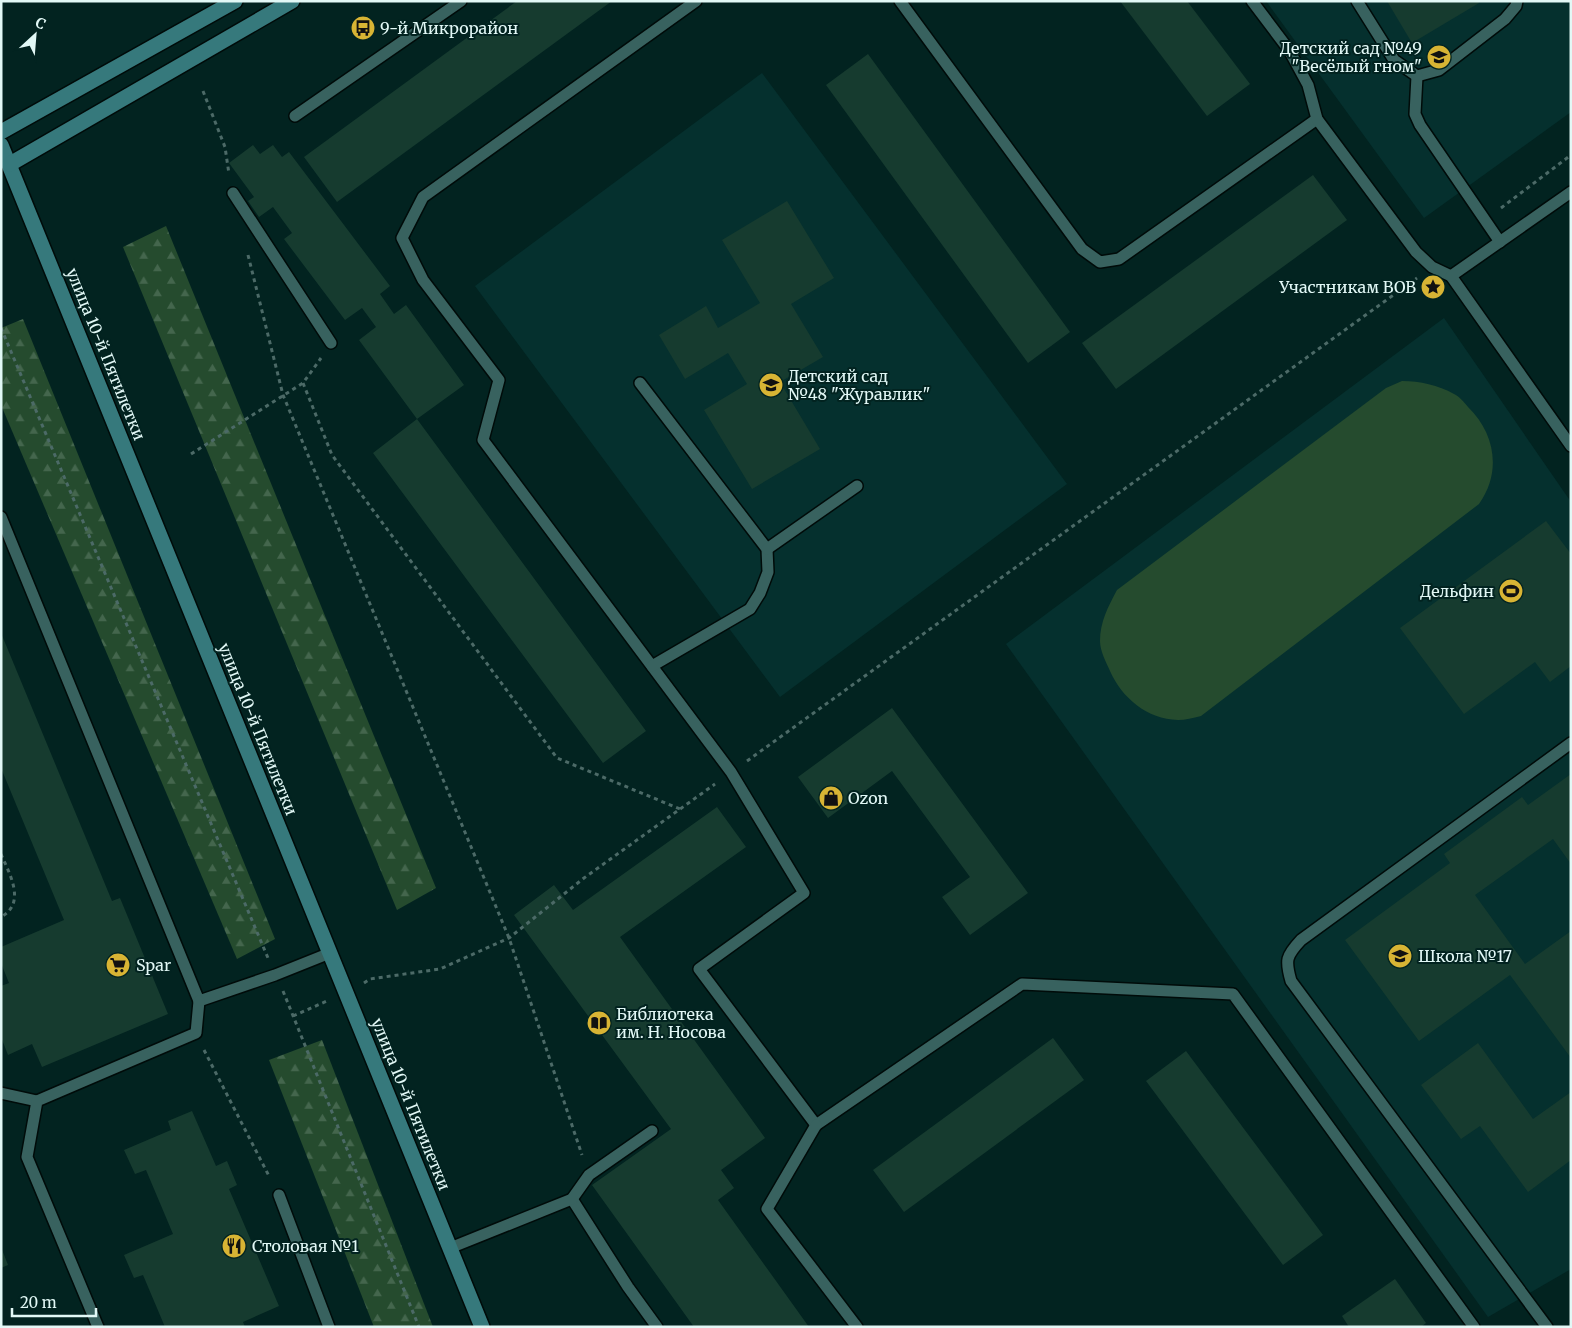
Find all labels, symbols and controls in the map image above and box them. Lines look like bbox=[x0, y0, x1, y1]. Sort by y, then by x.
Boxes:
north arrow bbox=[10, 10, 60, 60]
text: С bbox=[33, 13, 49, 33]
bus stop icon: 9-й Микрорайон bbox=[350, 15, 376, 41]
place label: 9-й Микрорайон bbox=[380, 18, 518, 38]
place label: Детский сад №49 "Весёлый гном" bbox=[1280, 38, 1422, 76]
school or university icon: Детский сад №49 "Весёлый гном" bbox=[1426, 44, 1452, 70]
street label: улица 10-й Пятилетки bbox=[62, 265, 150, 443]
place icon: Участникам ВОВ bbox=[1420, 274, 1446, 300]
place label: Участникам ВОВ bbox=[1278, 277, 1416, 297]
place label: Детский сад №48 "Журавлик" bbox=[788, 366, 930, 404]
school or university icon: Детский сад №48 "Журавлик" bbox=[758, 372, 784, 398]
sports icon: Дельфин bbox=[1498, 578, 1524, 604]
place label: Дельфин bbox=[1420, 581, 1494, 601]
street label: улица 10-й Пятилетки bbox=[214, 640, 302, 818]
shop icon: Ozon bbox=[818, 785, 844, 811]
place label: Ozon bbox=[848, 788, 888, 808]
school or university icon: Школа №17 bbox=[1387, 943, 1413, 969]
place label: Школа №17 bbox=[1418, 946, 1512, 966]
supermarket icon: Spar bbox=[105, 952, 131, 978]
place label: Spar bbox=[136, 955, 171, 975]
place label: Библиотека им. Н. Носова bbox=[616, 1004, 726, 1042]
library icon: Библиотека им. Н. Носова bbox=[586, 1010, 612, 1036]
street label: улица 10-й Пятилетки bbox=[367, 1015, 455, 1193]
restaurant icon: Столовая №1 bbox=[221, 1233, 247, 1259]
place label: Столовая №1 bbox=[252, 1236, 359, 1256]
scale bar bbox=[12, 1286, 96, 1318]
text: 20 m bbox=[20, 1293, 57, 1312]

